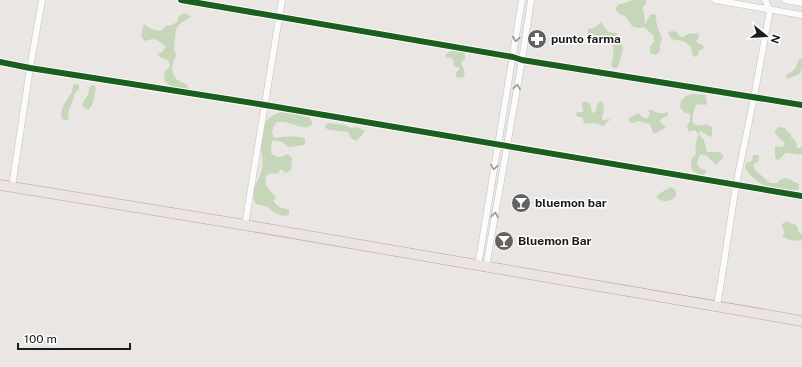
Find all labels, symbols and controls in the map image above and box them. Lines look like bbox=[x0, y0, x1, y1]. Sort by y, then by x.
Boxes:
north arrow bbox=[746, 16, 786, 56]
pharmacy icon: punto farma bbox=[526, 28, 548, 50]
place label: punto farma bbox=[551, 32, 621, 46]
text: N bbox=[768, 33, 783, 45]
one-way arrow bbox=[512, 35, 521, 42]
one-way arrow bbox=[512, 84, 521, 90]
one-way arrow bbox=[490, 164, 499, 170]
bar icon: bluemon bar bbox=[510, 192, 532, 214]
place label: bluemon bar bbox=[535, 196, 607, 210]
one-way arrow bbox=[490, 212, 499, 218]
bar icon: Bluemon Bar bbox=[493, 230, 515, 252]
place label: Bluemon Bar bbox=[518, 234, 592, 248]
scale bar bbox=[18, 325, 130, 351]
text: 100 m bbox=[24, 332, 57, 346]

